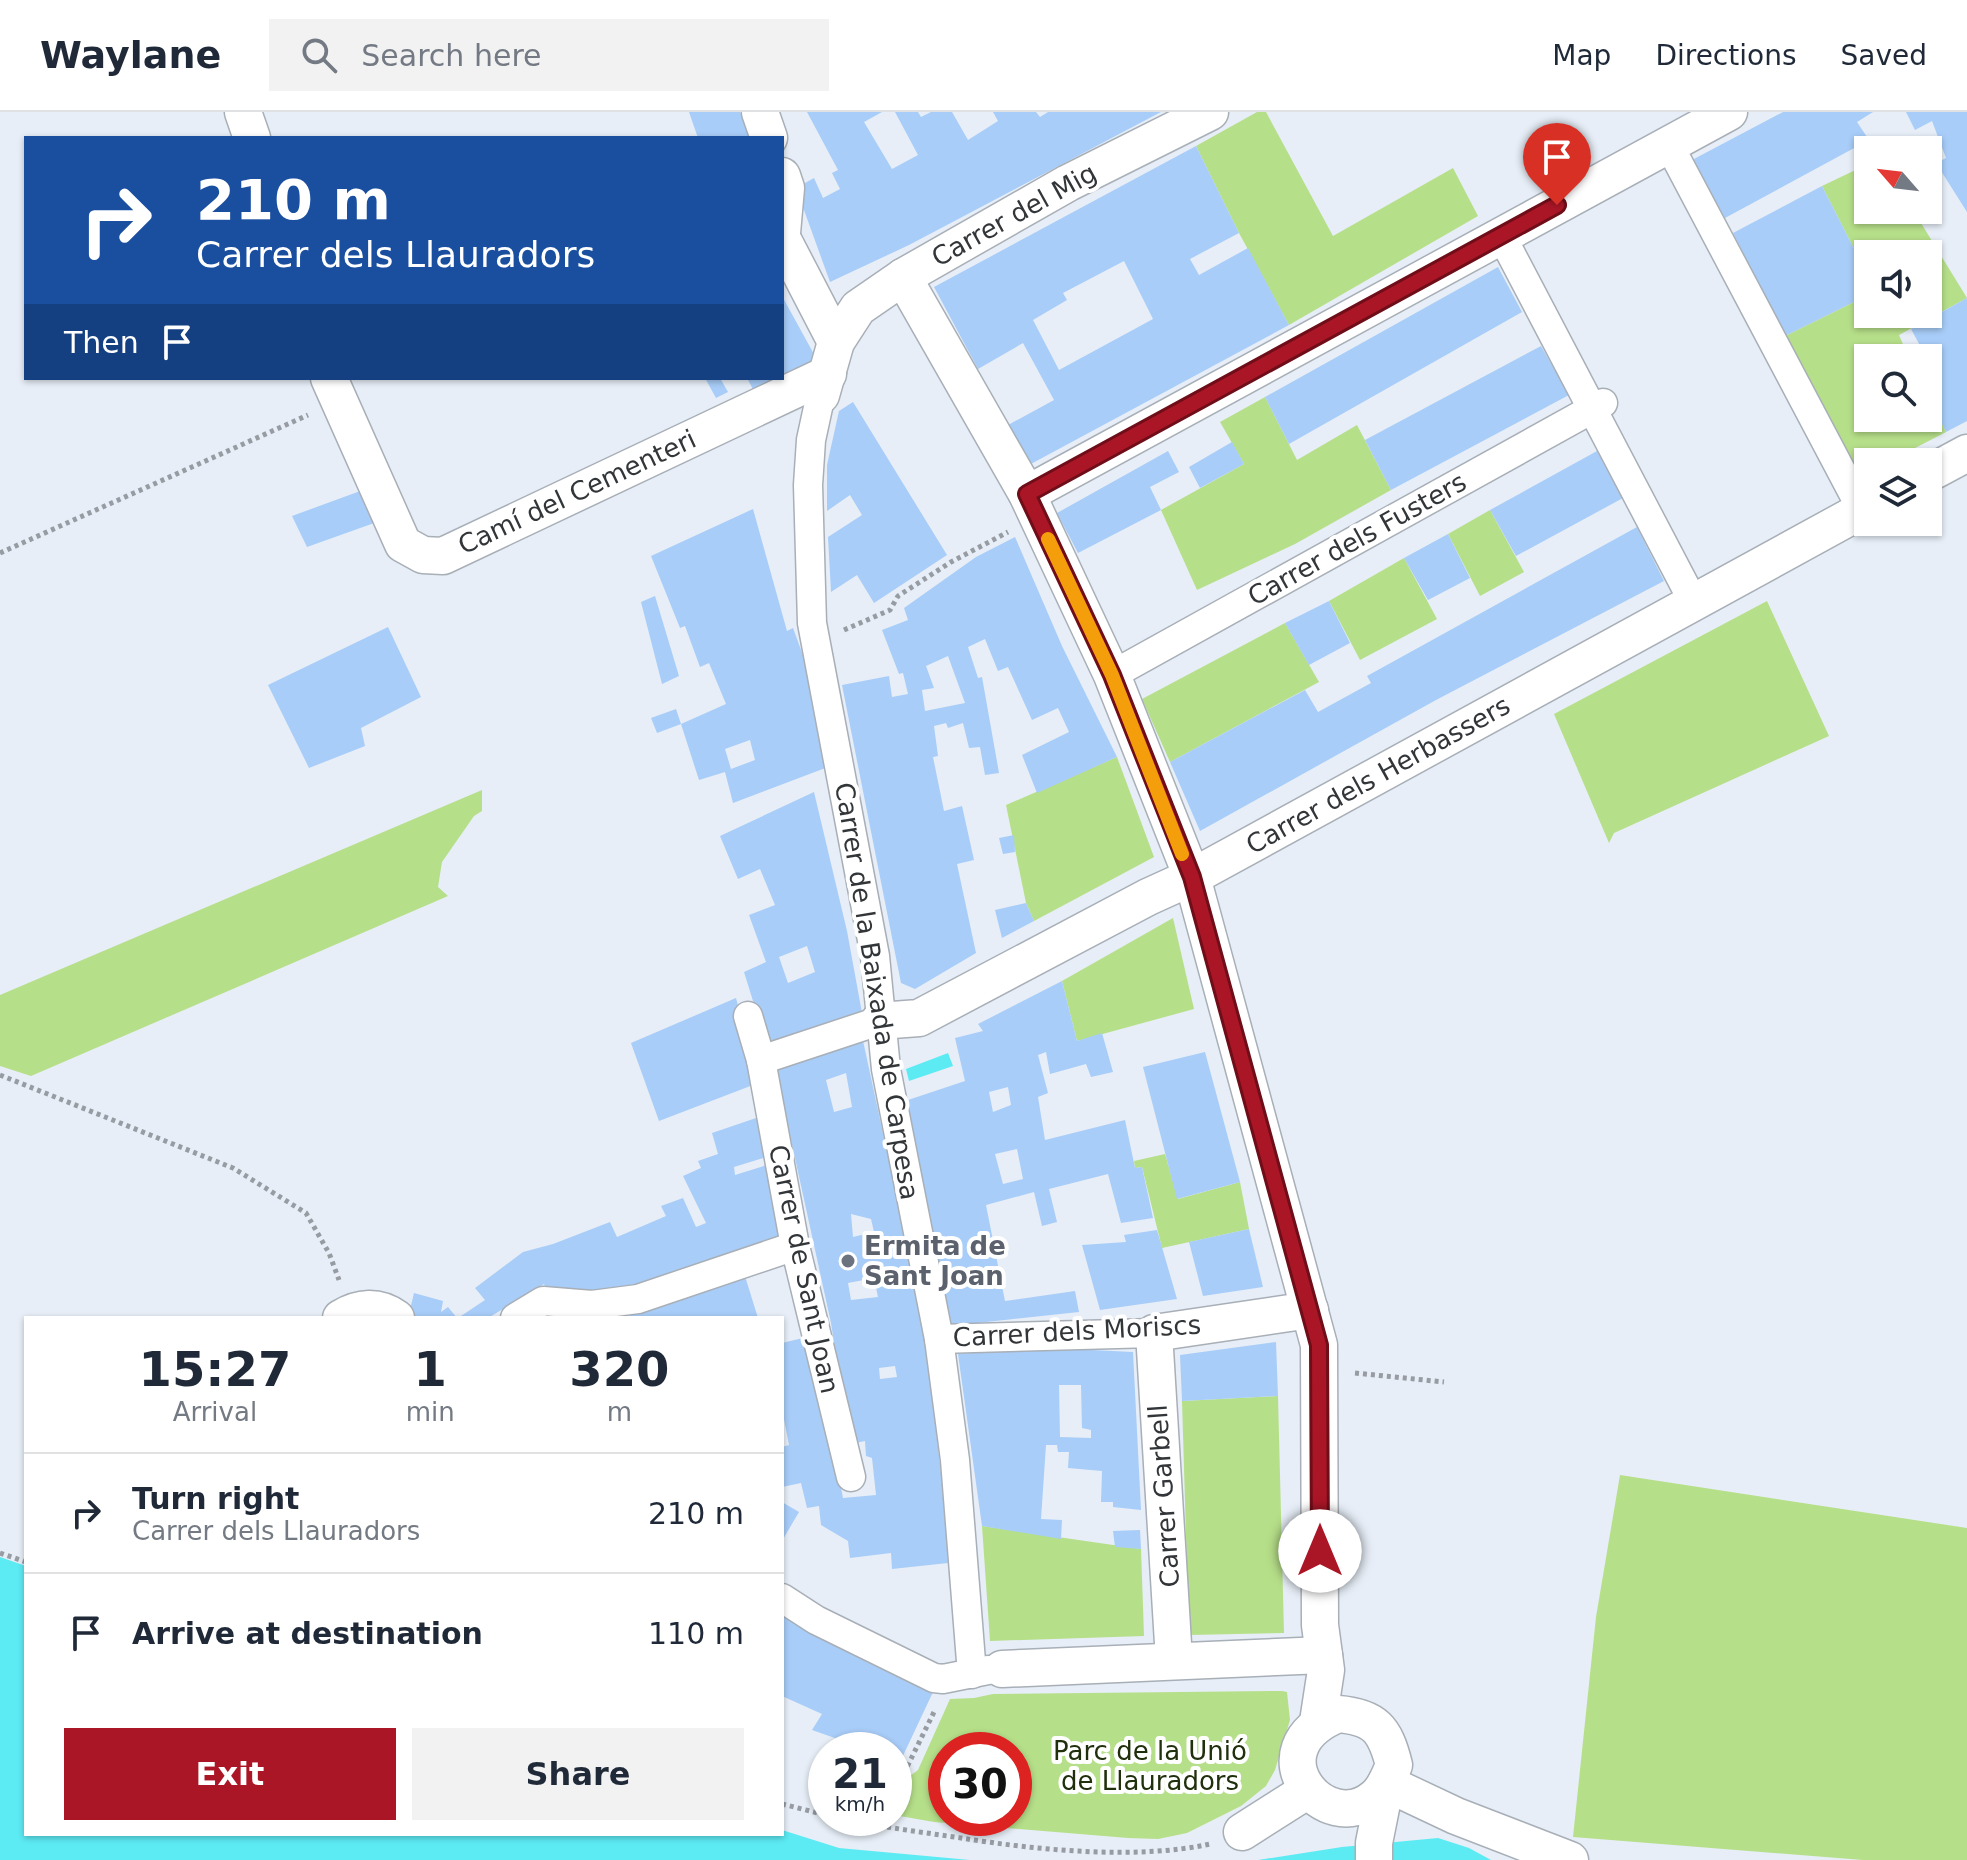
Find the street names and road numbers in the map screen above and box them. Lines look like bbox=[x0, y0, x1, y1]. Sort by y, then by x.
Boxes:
street label: Carrer del Mig bbox=[926, 157, 1102, 273]
street label: Camí del Cementeri bbox=[453, 424, 701, 560]
street label: Carrer dels Fusters bbox=[1243, 467, 1471, 611]
street label: Carrer dels Herbassers bbox=[1241, 690, 1515, 860]
street label: Carrer de la Baixada de Carpesa bbox=[829, 780, 925, 1202]
street label: Carrer de Sant Joan bbox=[763, 1142, 845, 1396]
street label: Carrer dels Moriscs bbox=[952, 1310, 1202, 1352]
street label: Carrer Garbell bbox=[1143, 1404, 1185, 1588]

